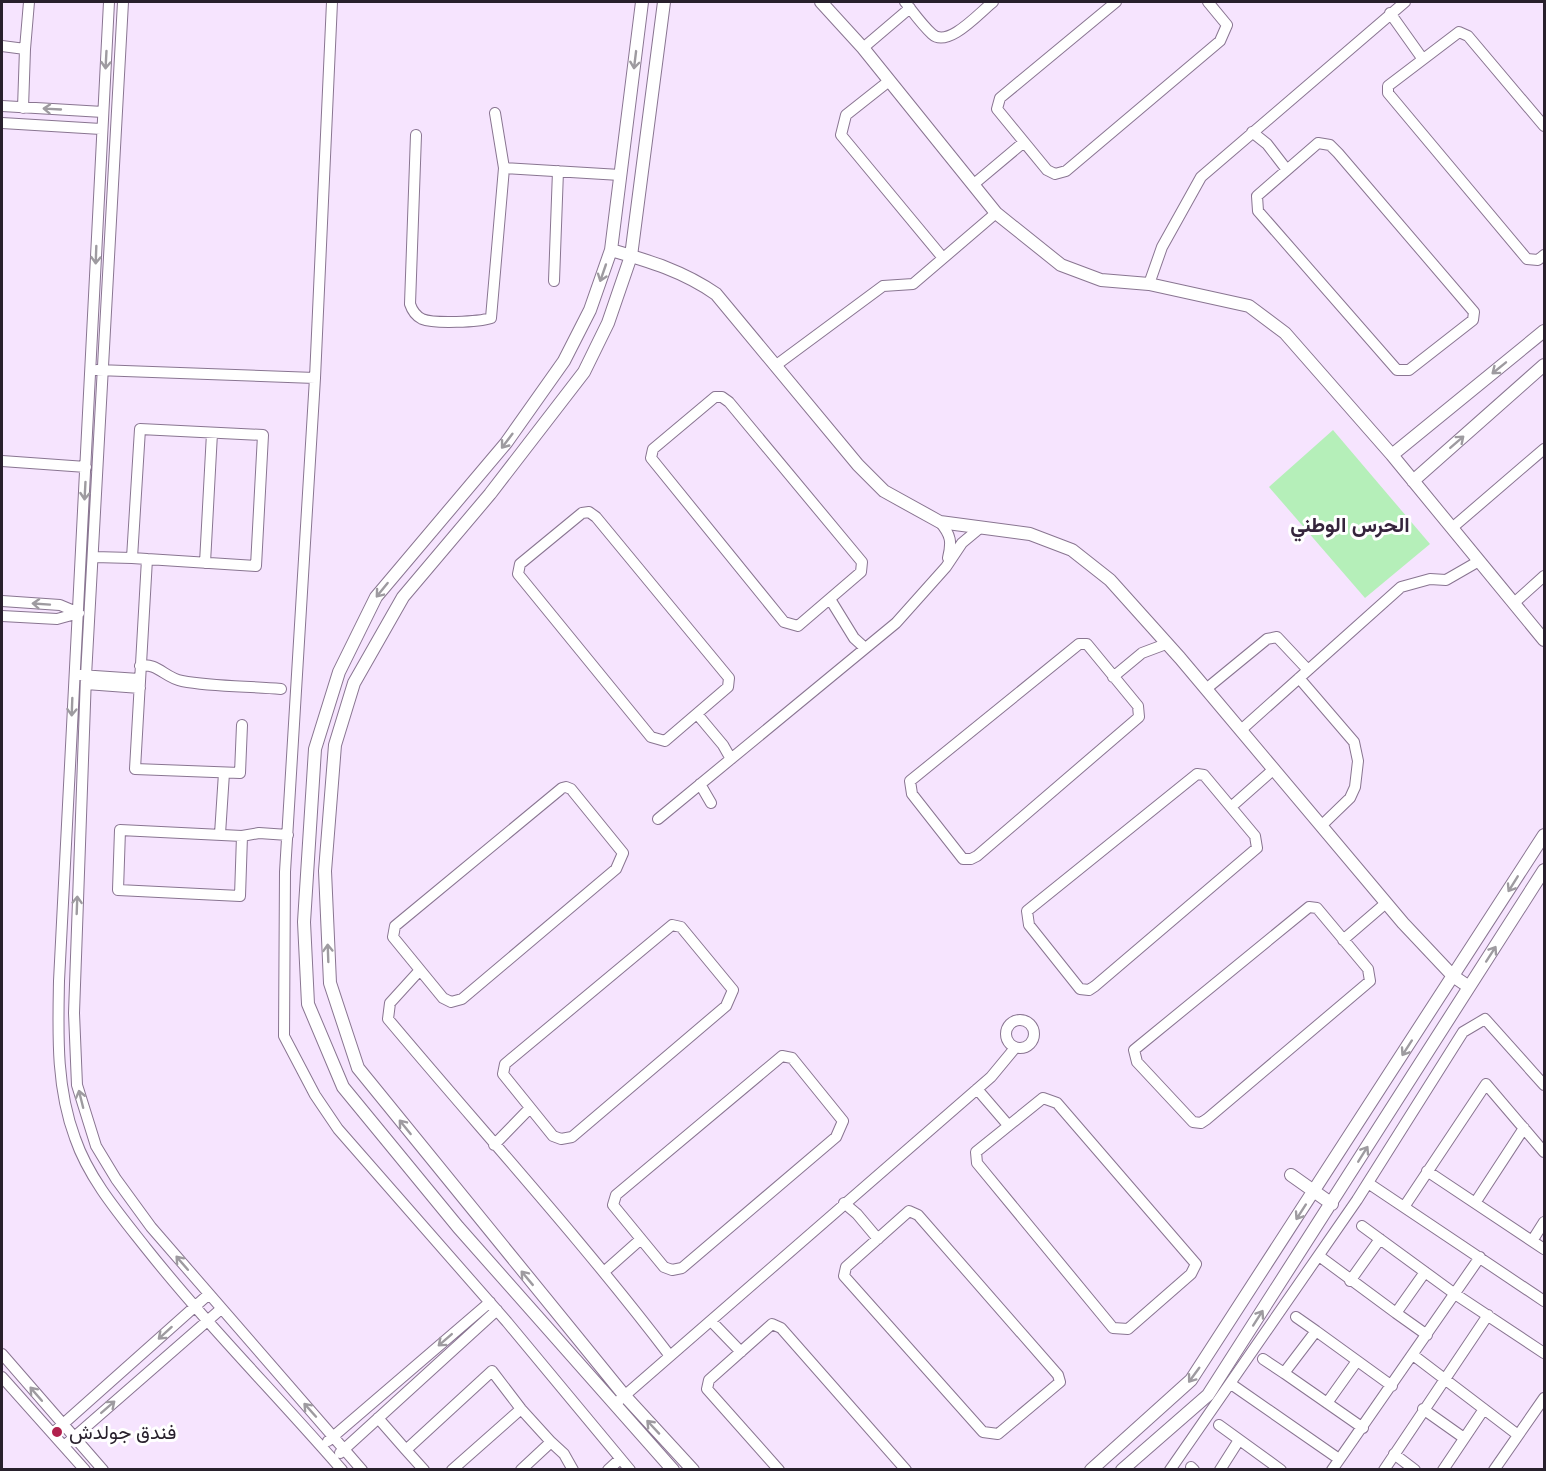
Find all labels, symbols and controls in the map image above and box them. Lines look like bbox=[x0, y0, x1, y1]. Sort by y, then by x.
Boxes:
one-way arrow bbox=[100, 49, 111, 69]
one-way arrow bbox=[629, 49, 640, 69]
one-way arrow bbox=[43, 104, 63, 115]
one-way arrow bbox=[90, 244, 101, 264]
one-way arrow bbox=[596, 263, 607, 282]
one-way arrow bbox=[1491, 361, 1507, 374]
one-way arrow bbox=[501, 433, 514, 449]
one-way arrow bbox=[1449, 435, 1464, 449]
one-way arrow bbox=[79, 481, 90, 501]
district label: الحرس الوطني bbox=[1290, 513, 1410, 542]
one-way arrow bbox=[375, 582, 388, 598]
one-way arrow bbox=[31, 598, 51, 609]
one-way arrow bbox=[67, 696, 78, 716]
one-way arrow bbox=[1507, 876, 1520, 893]
one-way arrow bbox=[72, 895, 83, 915]
one-way arrow bbox=[323, 943, 334, 963]
one-way arrow bbox=[1485, 946, 1497, 963]
one-way arrow bbox=[1401, 1039, 1413, 1056]
one-way arrow bbox=[74, 1090, 86, 1109]
one-way arrow bbox=[398, 1119, 411, 1135]
one-way arrow bbox=[1358, 1146, 1370, 1163]
one-way arrow bbox=[1295, 1203, 1307, 1220]
one-way arrow bbox=[175, 1256, 189, 1271]
one-way arrow bbox=[521, 1271, 534, 1287]
one-way arrow bbox=[1252, 1310, 1264, 1327]
one-way arrow bbox=[158, 1326, 173, 1340]
one-way arrow bbox=[438, 1333, 453, 1347]
one-way arrow bbox=[1188, 1366, 1200, 1382]
one-way arrow bbox=[29, 1387, 43, 1402]
one-way arrow bbox=[100, 1400, 115, 1414]
one-way arrow bbox=[303, 1403, 317, 1418]
one-way arrow bbox=[646, 1420, 660, 1435]
place label: فندق جولدش bbox=[69, 1421, 176, 1445]
marker: فندق جولدش bbox=[50, 1425, 64, 1439]

